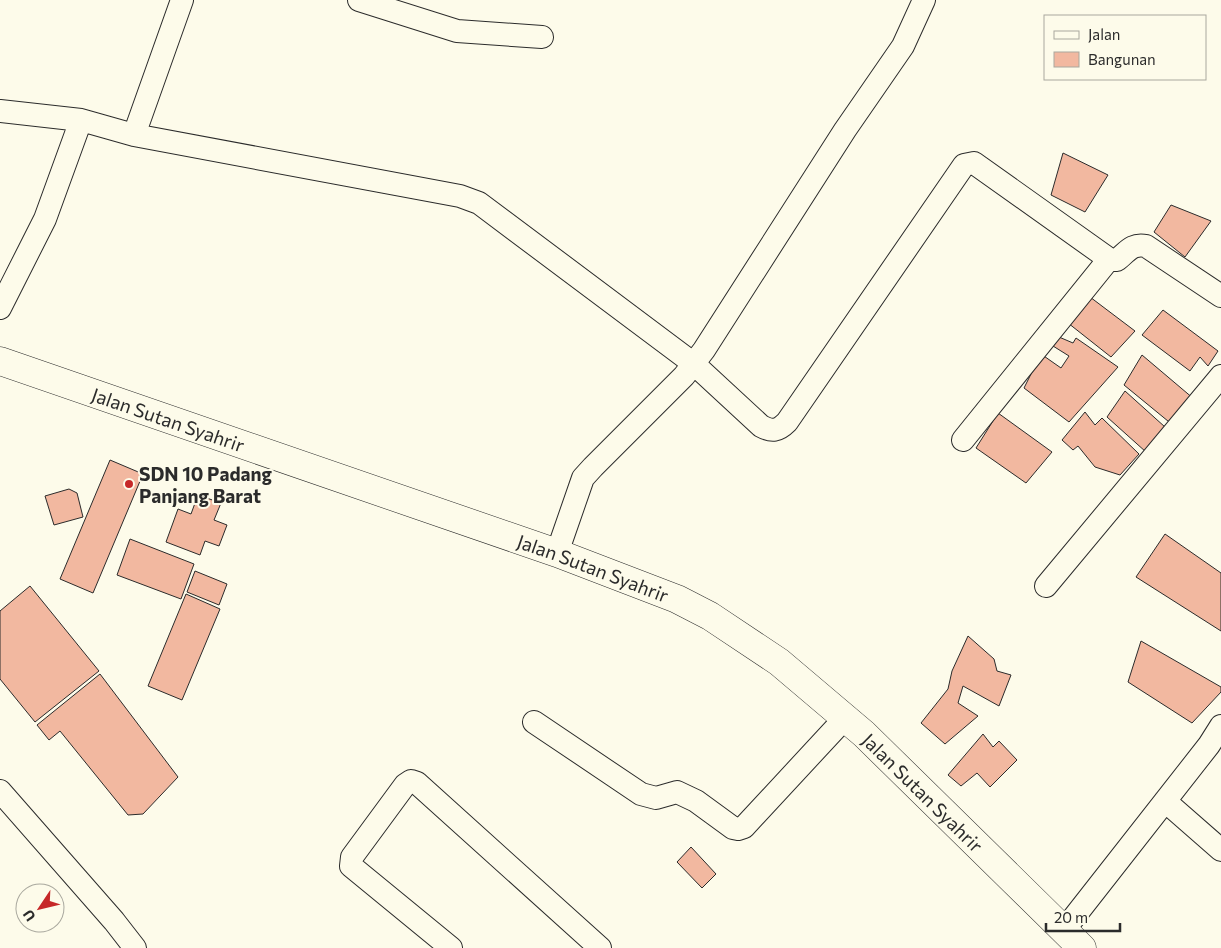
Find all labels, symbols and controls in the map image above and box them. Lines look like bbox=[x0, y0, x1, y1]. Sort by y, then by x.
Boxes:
legend bbox=[1044, 15, 1206, 80]
text: Jalan bbox=[1088, 25, 1120, 43]
text: Bangunan bbox=[1088, 50, 1156, 68]
street label: Jalan Sutan Syahrir bbox=[89, 382, 248, 456]
place label: SDN 10 Padang Panjang Barat bbox=[139, 462, 273, 507]
marker: SDN 10 Padang Panjang Barat bbox=[123, 478, 135, 490]
street label: Jalan Sutan Syahrir bbox=[514, 529, 673, 606]
street label: Jalan Sutan Syahrir bbox=[858, 728, 989, 857]
north arrow bbox=[15, 883, 65, 933]
scale bar bbox=[1046, 900, 1120, 932]
text: U bbox=[19, 907, 39, 925]
text: 20 m bbox=[1054, 908, 1088, 926]

